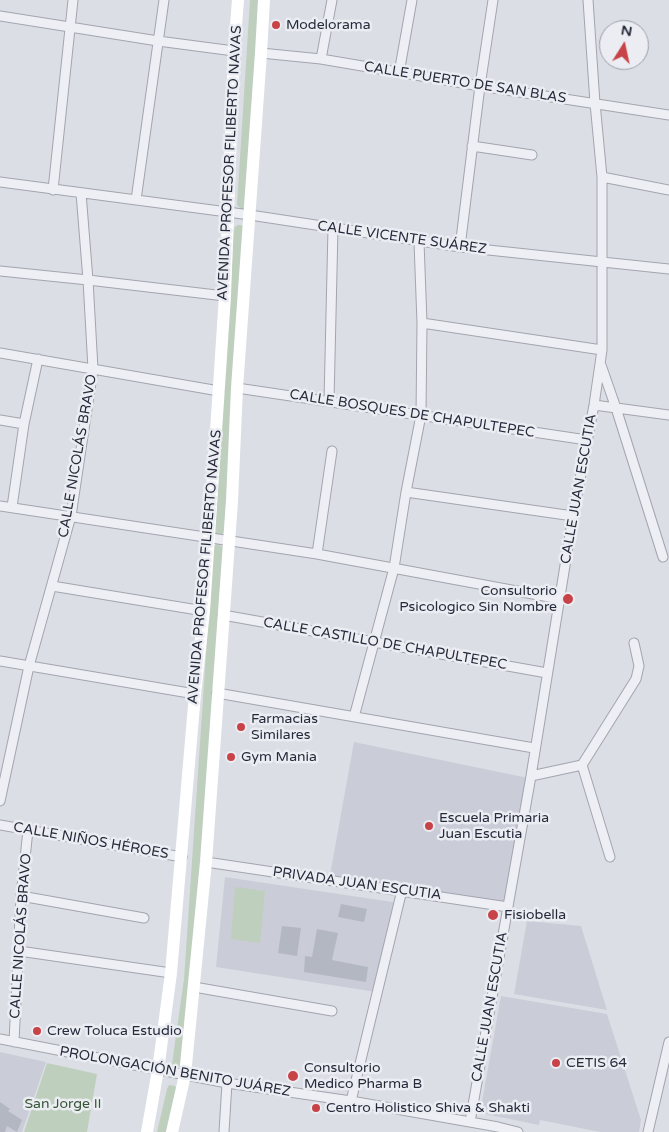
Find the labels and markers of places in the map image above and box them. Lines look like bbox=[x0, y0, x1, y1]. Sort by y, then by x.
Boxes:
place label: Modelorama bbox=[286, 17, 371, 33]
marker: Modelorama bbox=[270, 19, 282, 31]
place label: Consultorio Psicologico Sin Nombre bbox=[399, 583, 557, 616]
marker: Consultorio Psicologico Sin Nombre bbox=[561, 592, 575, 606]
place label: Farmacias Similares bbox=[251, 711, 318, 744]
marker: Farmacias Similares bbox=[235, 721, 247, 733]
place label: Gym Mania bbox=[241, 749, 317, 765]
marker: Gym Mania bbox=[225, 751, 237, 763]
place label: Escuela Primaria Juan Escutia bbox=[439, 810, 549, 842]
marker: Escuela Primaria Juan Escutia bbox=[423, 820, 435, 832]
place label: Fisiobella bbox=[504, 907, 566, 923]
marker: Fisiobella bbox=[486, 908, 500, 922]
place label: Crew Toluca Estudio bbox=[47, 1023, 182, 1039]
marker: Crew Toluca Estudio bbox=[31, 1025, 43, 1037]
place label: CETIS 64 bbox=[566, 1055, 627, 1071]
marker: CETIS 64 bbox=[550, 1057, 562, 1069]
place label: Consultorio Medico Pharma B bbox=[304, 1060, 422, 1092]
marker: Consultorio Medico Pharma B bbox=[286, 1069, 300, 1083]
place label: Centro Holistico Shiva & Shakti bbox=[326, 1100, 530, 1116]
marker: Centro Holistico Shiva & Shakti bbox=[310, 1102, 322, 1114]

